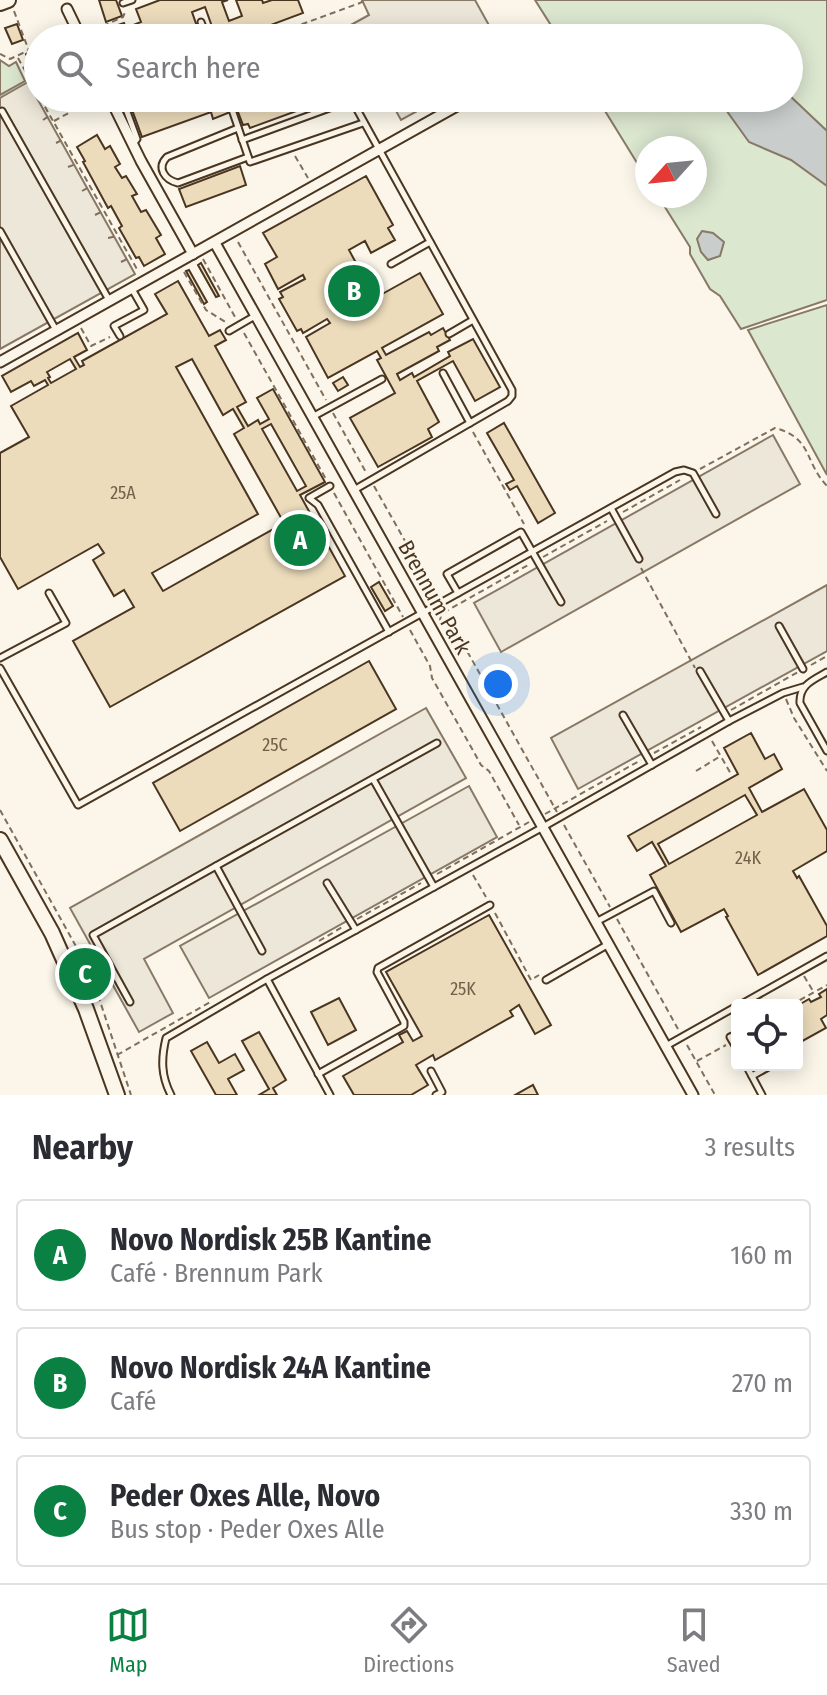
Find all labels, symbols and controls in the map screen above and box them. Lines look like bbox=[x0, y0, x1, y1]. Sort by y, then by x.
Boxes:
search box bbox=[24, 24, 803, 112]
icon: search bbox=[52, 46, 96, 90]
text: Search here bbox=[116, 50, 261, 86]
north arrow bbox=[635, 136, 707, 208]
pin: B bbox=[328, 261, 380, 321]
house number: 25A bbox=[110, 482, 136, 504]
pin: A bbox=[274, 510, 326, 570]
street label: Brennum Park bbox=[392, 536, 477, 659]
your location bbox=[478, 664, 518, 704]
house number: 25C bbox=[262, 734, 288, 756]
house number: 24K bbox=[735, 847, 761, 869]
pin: C bbox=[59, 944, 111, 1004]
house number: 25K bbox=[450, 978, 476, 1000]
map controls bbox=[731, 999, 803, 1071]
button: locate bbox=[731, 999, 803, 1071]
text: Nearby bbox=[32, 1127, 133, 1168]
text: 3 results bbox=[705, 1132, 795, 1163]
text: Novo Nordisk 25B Kantine bbox=[110, 1222, 431, 1258]
text: A bbox=[53, 1240, 67, 1271]
text: 160 m bbox=[730, 1240, 793, 1271]
text: Café · Brennum Park bbox=[110, 1258, 323, 1289]
text: Novo Nordisk 24A Kantine bbox=[110, 1350, 431, 1386]
text: B bbox=[53, 1368, 67, 1399]
text: 270 m bbox=[732, 1368, 793, 1399]
text: Café bbox=[110, 1386, 156, 1417]
text: Peder Oxes Alle, Novo bbox=[110, 1478, 380, 1514]
text: C bbox=[53, 1496, 67, 1527]
text: 330 m bbox=[730, 1496, 793, 1527]
text: Bus stop · Peder Oxes Alle bbox=[110, 1514, 385, 1545]
tab: Map bbox=[106, 1603, 150, 1678]
tab: Directions bbox=[363, 1603, 454, 1678]
tab: Saved bbox=[667, 1603, 721, 1678]

